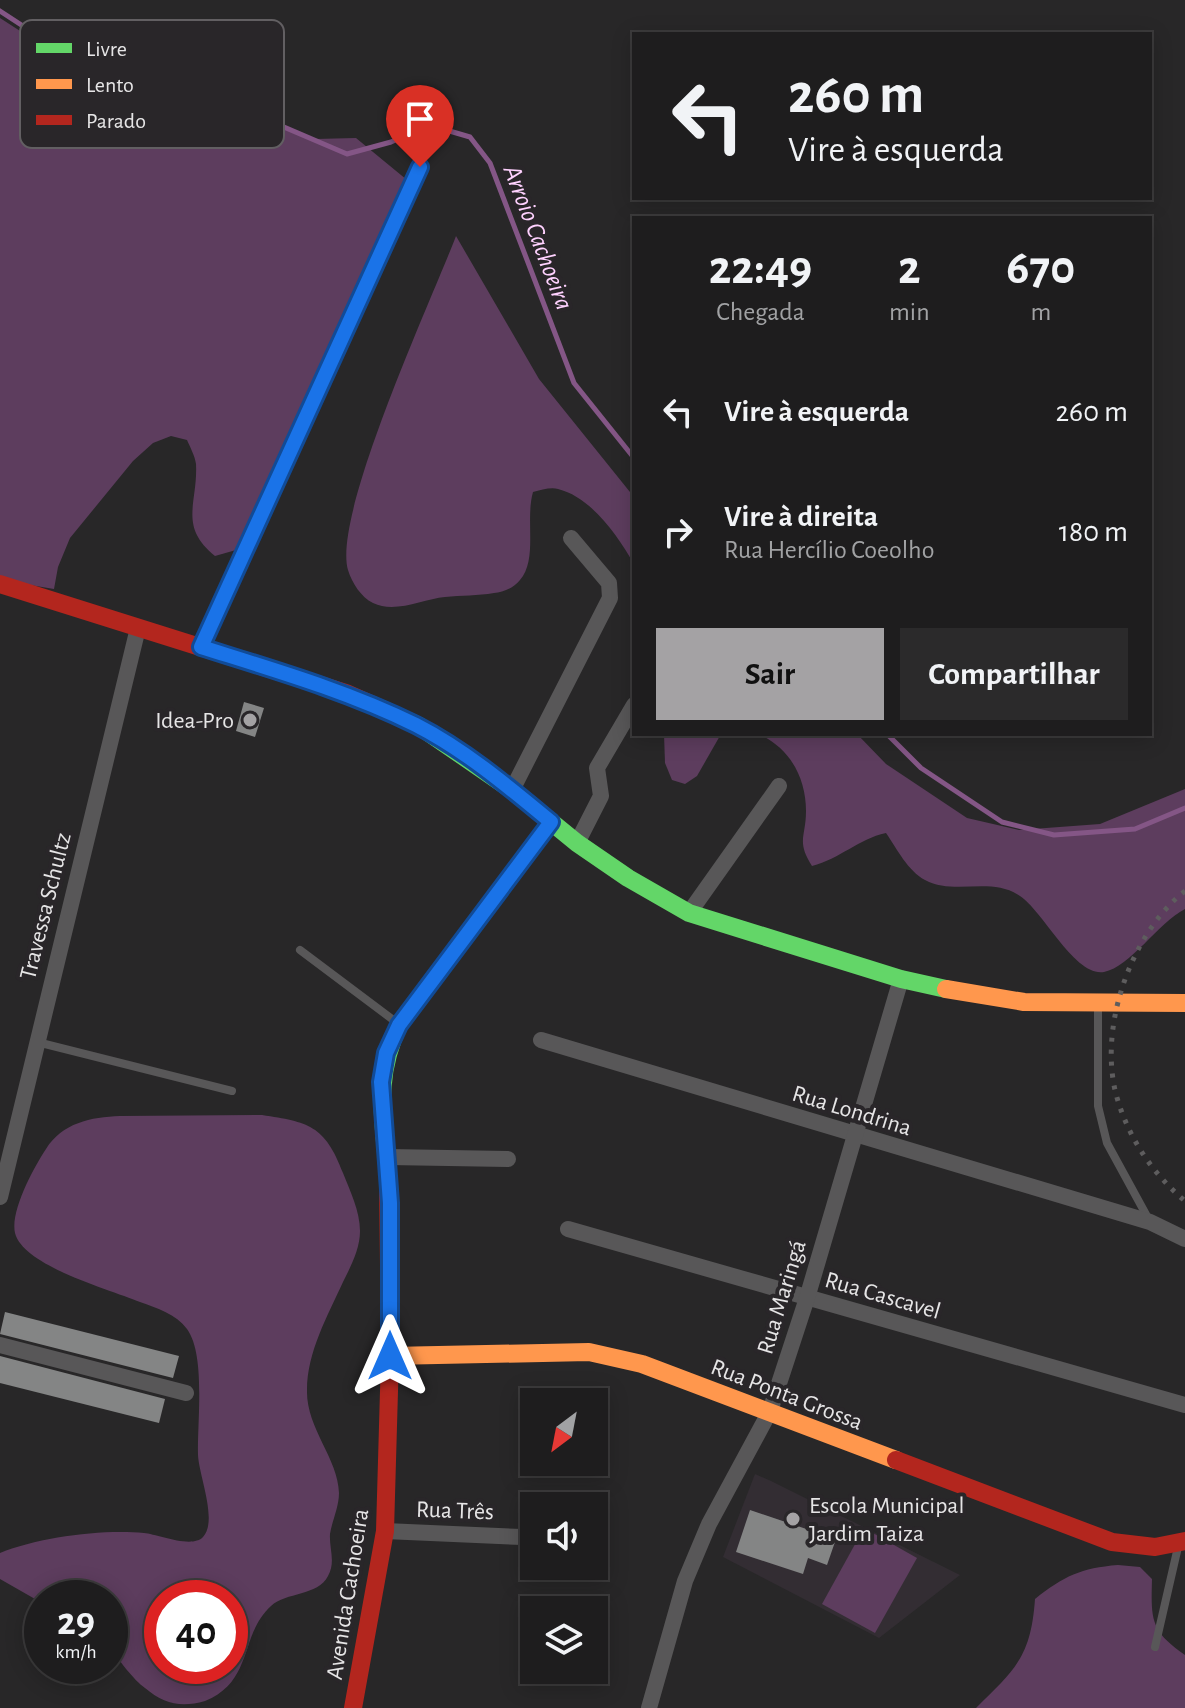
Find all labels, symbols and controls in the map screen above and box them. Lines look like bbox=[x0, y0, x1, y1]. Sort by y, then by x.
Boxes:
legend bbox=[20, 20, 284, 148]
text: Livre bbox=[86, 38, 127, 60]
icon: left bbox=[656, 64, 760, 168]
text: 260 m bbox=[788, 67, 924, 123]
text: Lento bbox=[86, 74, 134, 96]
pin bbox=[386, 85, 454, 167]
icon: arrive bbox=[398, 97, 442, 141]
text: Parado bbox=[86, 110, 146, 132]
text: Vire à esquerda bbox=[788, 132, 1004, 168]
water label: Arroio Cachoeira bbox=[498, 160, 578, 313]
text: 22:49 bbox=[709, 245, 812, 293]
text: 2 bbox=[898, 245, 921, 293]
text: 670 bbox=[1006, 245, 1075, 293]
text: Chegada bbox=[716, 299, 805, 325]
text: min bbox=[889, 299, 930, 325]
text: m bbox=[1030, 299, 1051, 325]
icon: left bbox=[656, 390, 700, 434]
text: Vire à esquerda bbox=[724, 397, 909, 427]
text: 260 m bbox=[1055, 397, 1128, 427]
text: Vire à direita bbox=[724, 502, 878, 532]
icon: right bbox=[656, 510, 700, 554]
text: 180 m bbox=[1059, 517, 1128, 547]
text: Rua Hercílio Coeolho bbox=[724, 537, 934, 563]
button: Sair bbox=[656, 628, 884, 720]
button: Compartilhar bbox=[900, 628, 1128, 720]
place label: Idea-Pro bbox=[155, 709, 234, 733]
marker: Idea-Pro bbox=[241, 711, 259, 729]
street label: Travessa Schultz bbox=[16, 830, 76, 982]
street label: Rua Londrina bbox=[789, 1081, 914, 1140]
street label: Rua Maringá bbox=[753, 1237, 811, 1357]
street label: Rua Cascavel bbox=[822, 1268, 943, 1324]
position arrow bbox=[348, 1314, 432, 1398]
street label: Rua Ponta Grossa bbox=[707, 1355, 866, 1435]
north arrow bbox=[520, 1388, 608, 1476]
map controls bbox=[520, 1388, 608, 1684]
button: sound bbox=[520, 1492, 608, 1580]
place label: Escola Municipal Jardim Taiza bbox=[809, 1494, 964, 1546]
street label: Rua Três bbox=[416, 1498, 494, 1524]
street label: Avenida Cachoeira bbox=[323, 1507, 373, 1681]
marker: Escola Municipal Jardim Taiza bbox=[784, 1510, 802, 1528]
speed limit sign: 40 bbox=[144, 1580, 248, 1684]
button: layers bbox=[520, 1596, 608, 1684]
text: 29 bbox=[57, 1602, 95, 1642]
text: km/h bbox=[55, 1642, 97, 1662]

